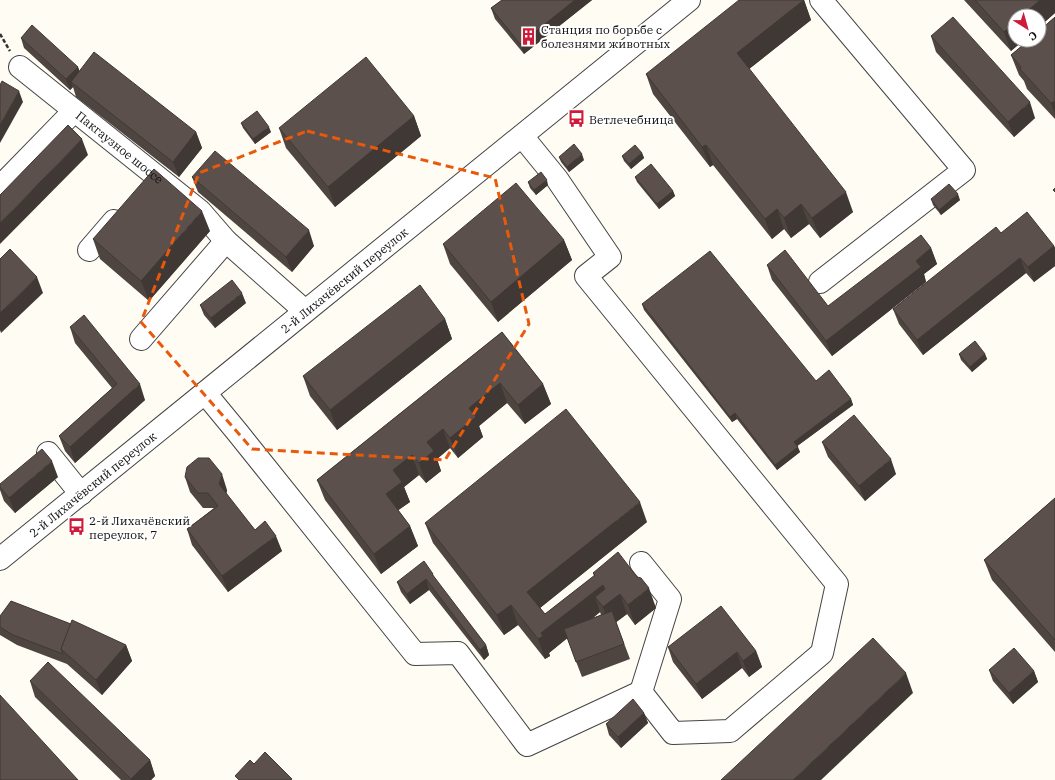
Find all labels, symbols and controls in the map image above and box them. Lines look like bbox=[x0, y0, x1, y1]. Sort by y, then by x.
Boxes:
north arrow bbox=[1007, 8, 1047, 48]
place label: Станция по борьбе с болезнями животных bbox=[541, 22, 671, 51]
building icon: Станция по борьбе с болезнями животных bbox=[518, 26, 538, 46]
text: С bbox=[1026, 28, 1040, 44]
street label: Пакгаузное шоссе bbox=[73, 107, 167, 186]
bus stop icon: Ветлечебница bbox=[566, 109, 586, 129]
place label: Ветлечебница bbox=[589, 112, 674, 127]
street label: 2-й Лихачёвский переулок bbox=[277, 224, 411, 336]
street label: 2-й Лихачёвский переулок bbox=[26, 428, 159, 540]
place label: 2-й Лихачёвский переулок, 7 bbox=[89, 513, 190, 542]
bus stop icon: 2-й Лихачёвский переулок, 7 bbox=[66, 517, 86, 537]

